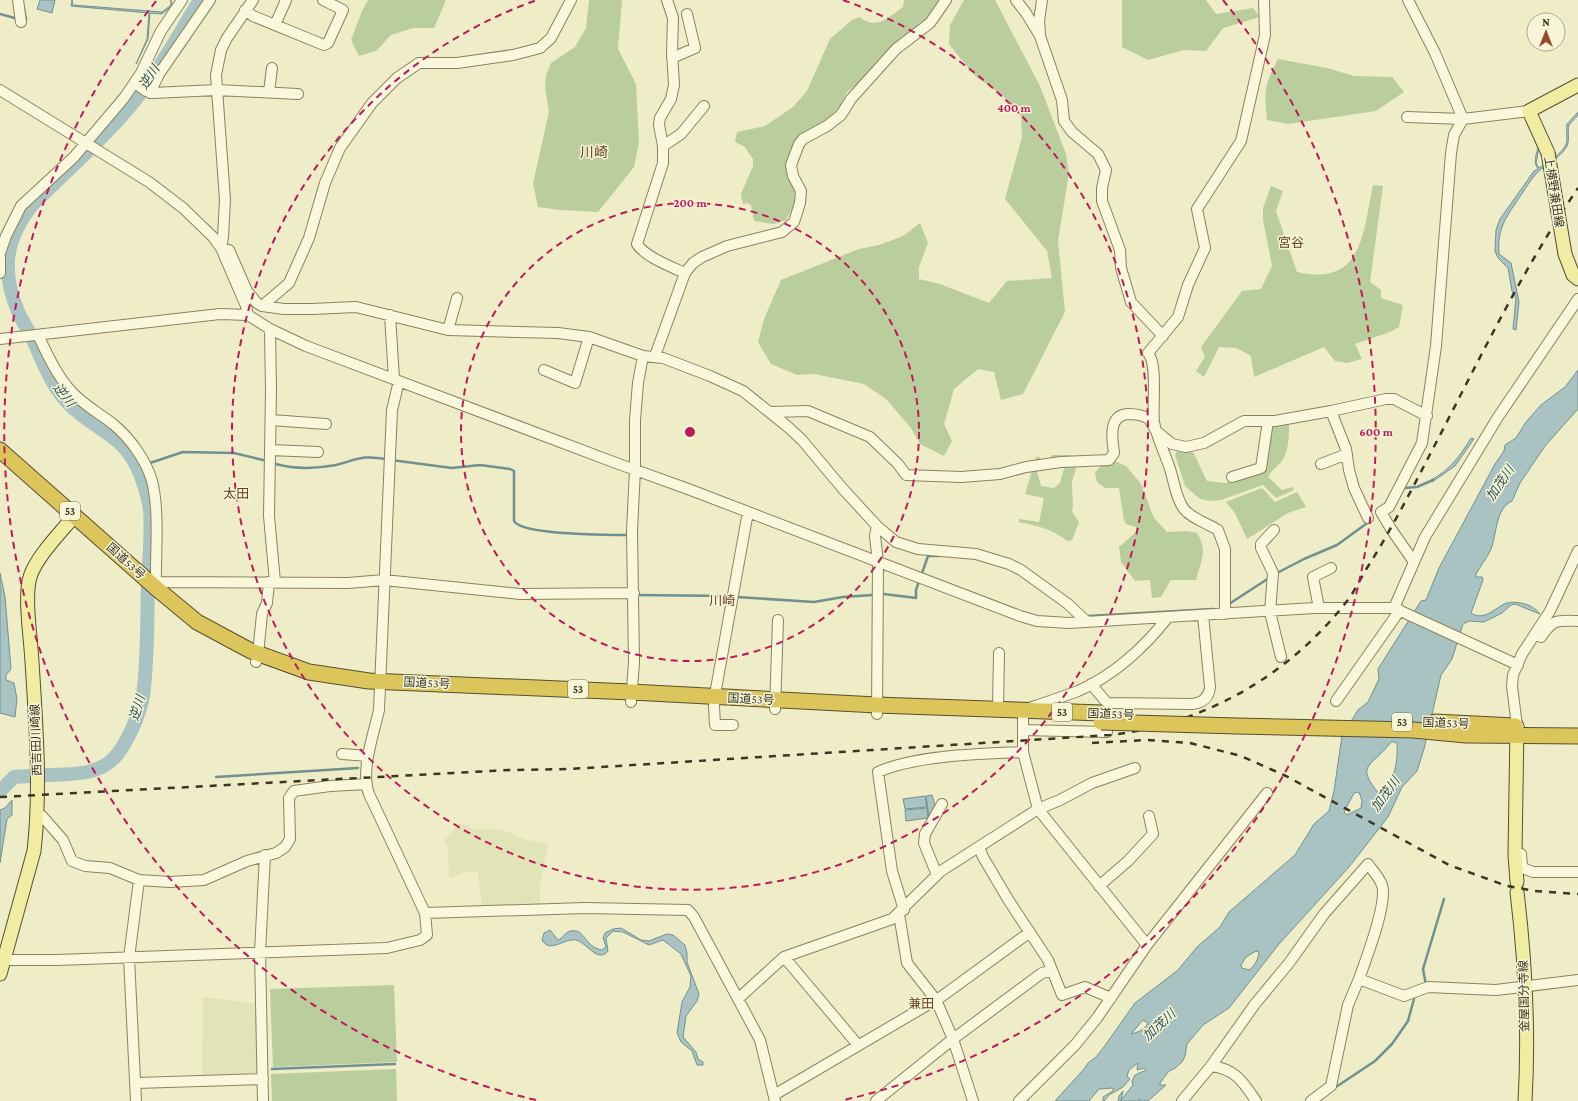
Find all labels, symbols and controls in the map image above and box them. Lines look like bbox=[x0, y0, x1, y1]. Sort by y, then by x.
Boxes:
north arrow bbox=[1526, 12, 1566, 52]
text: N bbox=[1542, 16, 1550, 28]
water label: 逆川 bbox=[136, 60, 163, 92]
text: 400 m bbox=[997, 101, 1032, 115]
district label: 川崎 bbox=[580, 144, 608, 160]
street label: 上横野兼田線 bbox=[1541, 155, 1567, 229]
text: 200 m bbox=[673, 196, 707, 210]
district label: 宮谷 bbox=[1278, 235, 1304, 250]
water label: 逆川 bbox=[50, 380, 79, 411]
centre of rings bbox=[683, 425, 697, 439]
text: 600 m bbox=[1359, 425, 1394, 439]
water label: 加茂川 bbox=[1483, 461, 1518, 503]
district label: 太田 bbox=[223, 486, 249, 501]
road number: 53 bbox=[60, 502, 80, 520]
street label: 国道53号 bbox=[104, 540, 148, 582]
district label: 川崎 bbox=[709, 593, 735, 608]
street label: 国道53号 bbox=[403, 675, 451, 691]
road number: 53 bbox=[568, 680, 588, 698]
water label: 逆川 bbox=[126, 691, 149, 723]
street label: 国道53号 bbox=[727, 691, 775, 707]
road number: 53 bbox=[1052, 703, 1072, 721]
street label: 西吉田川崎線 bbox=[28, 704, 44, 776]
street label: 国道53号 bbox=[1087, 706, 1135, 722]
road number: 53 bbox=[1392, 713, 1412, 731]
street label: 国道53号 bbox=[1422, 715, 1470, 731]
water label: 加茂川 bbox=[1367, 772, 1404, 814]
street label: 金屋国分寺線 bbox=[1516, 960, 1532, 1032]
district label: 兼田 bbox=[908, 996, 934, 1011]
water label: 加茂川 bbox=[1140, 1005, 1180, 1044]

